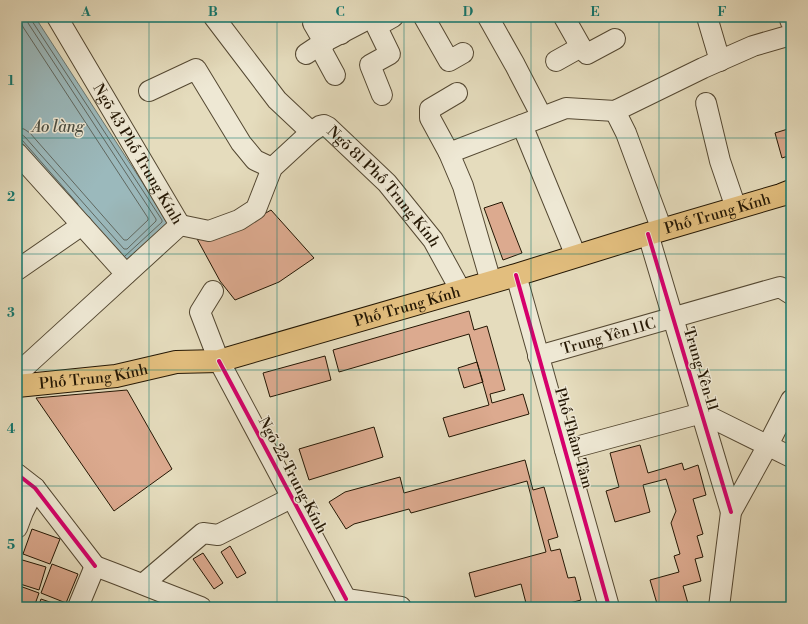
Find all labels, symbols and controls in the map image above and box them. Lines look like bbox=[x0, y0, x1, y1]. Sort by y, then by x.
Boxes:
text: A bbox=[80, 4, 91, 20]
text: B bbox=[208, 4, 218, 20]
text: C bbox=[335, 4, 345, 20]
text: D bbox=[463, 4, 473, 20]
text: E bbox=[590, 4, 600, 20]
text: F bbox=[717, 4, 727, 20]
text: 1 bbox=[8, 73, 15, 89]
street label: Ngõ 43 Phố Trung Kính bbox=[88, 80, 187, 228]
water label: Ao làng bbox=[30, 117, 85, 137]
street label: Ngõ 81 Phố Trung Kính bbox=[323, 122, 444, 251]
text: 2 bbox=[7, 189, 15, 205]
street label: Phố Trung Kính bbox=[662, 190, 773, 239]
street label: Phố Trung Kính bbox=[352, 283, 463, 331]
text: 3 bbox=[7, 305, 15, 321]
street label: Trung Yên 11C bbox=[559, 314, 658, 359]
street label: Trung Yên 11 bbox=[679, 325, 722, 414]
street label: Phố Trung Kính bbox=[38, 360, 150, 394]
street label: Phố Thâm Tâm bbox=[550, 385, 597, 491]
street label: Ngõ 22 Trung Kính bbox=[254, 414, 331, 537]
text: 4 bbox=[7, 421, 16, 437]
text: 5 bbox=[7, 537, 15, 553]

